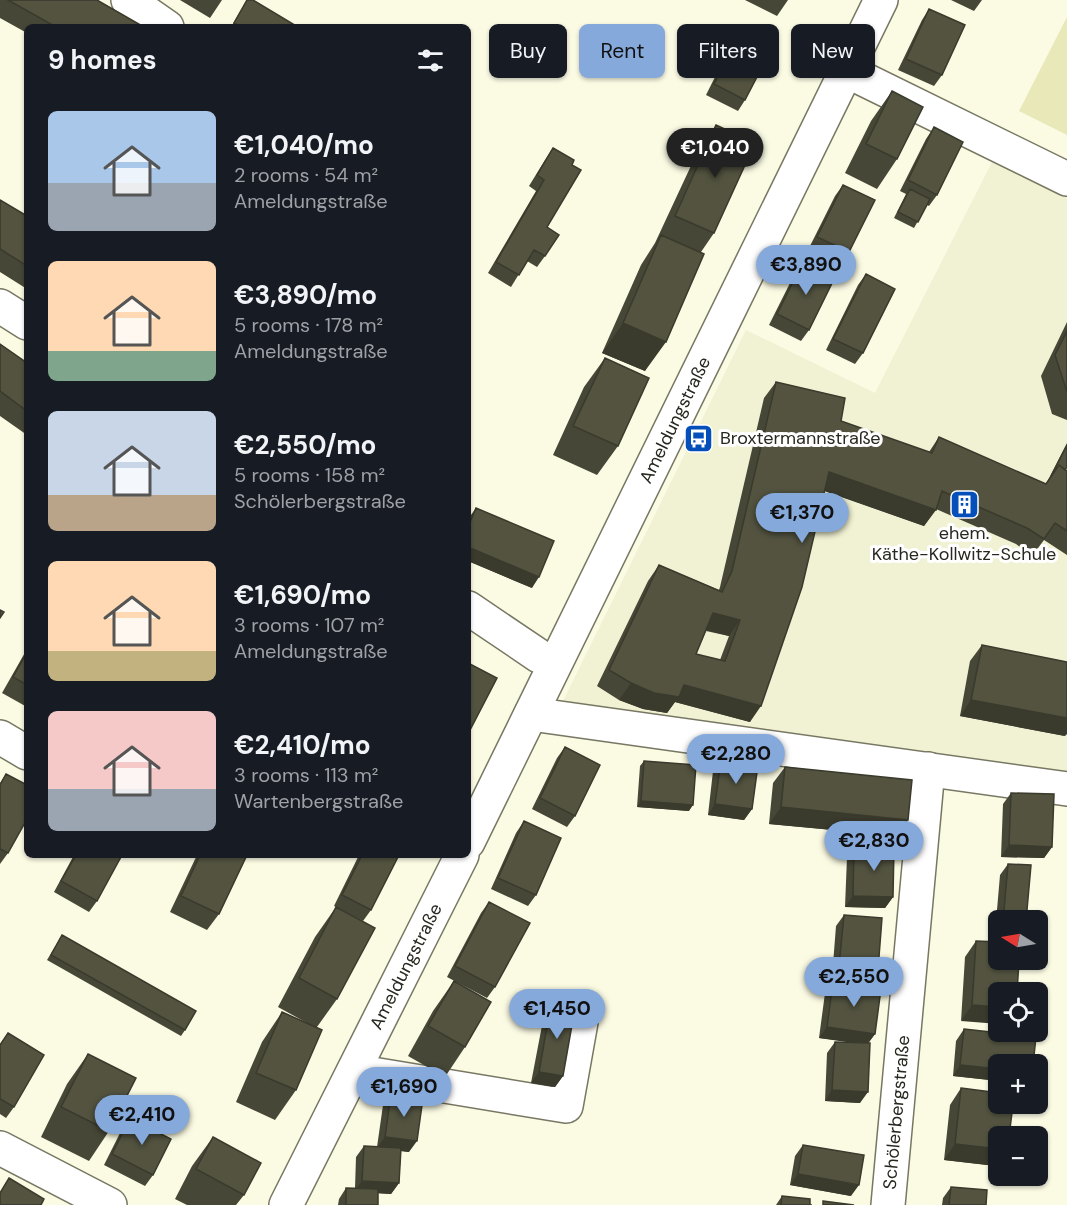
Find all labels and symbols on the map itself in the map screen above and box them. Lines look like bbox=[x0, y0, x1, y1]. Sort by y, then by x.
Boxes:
pin: €1,040 bbox=[666, 128, 764, 179]
pin: €3,890 bbox=[757, 245, 855, 296]
street label: Ameldungstraße bbox=[634, 353, 716, 487]
bus stop icon: Broxtermannstraße bbox=[683, 422, 715, 454]
place label: Broxtermannstraße bbox=[720, 426, 881, 450]
building icon: ehem. Käthe-Kollwitz-Schule bbox=[948, 488, 980, 520]
pin: €1,370 bbox=[753, 493, 851, 544]
place label: ehem. Käthe-Kollwitz-Schule bbox=[872, 521, 1056, 566]
pin: €2,280 bbox=[687, 734, 785, 785]
pin: €2,830 bbox=[825, 821, 923, 872]
street label: Ameldungstraße bbox=[364, 899, 448, 1034]
north arrow bbox=[988, 910, 1048, 970]
pin: €2,550 bbox=[805, 957, 903, 1008]
pin: €1,450 bbox=[508, 989, 606, 1040]
street label: Schölerbergstraße bbox=[877, 1034, 916, 1191]
pin: €1,690 bbox=[355, 1067, 453, 1118]
pin: €2,410 bbox=[93, 1095, 191, 1146]

